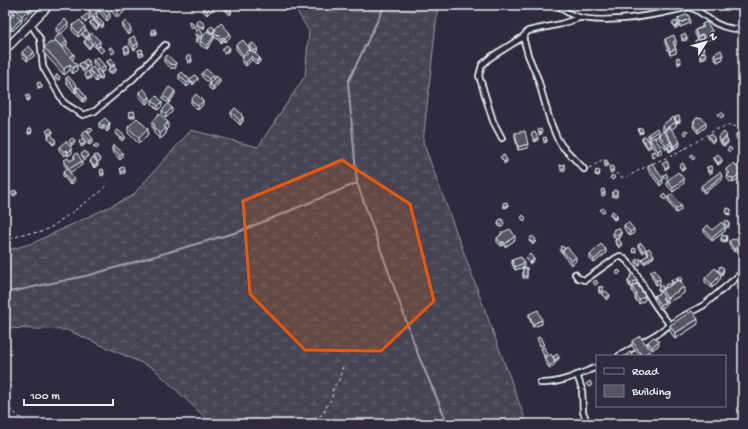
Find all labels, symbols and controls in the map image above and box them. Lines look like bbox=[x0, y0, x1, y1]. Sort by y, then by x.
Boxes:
north arrow bbox=[686, 22, 726, 62]
text: N bbox=[705, 31, 719, 44]
legend bbox=[596, 355, 726, 407]
text: Road bbox=[632, 366, 659, 380]
scale bar bbox=[24, 381, 113, 407]
text: Building bbox=[631, 386, 671, 400]
text: 100 m bbox=[29, 390, 60, 404]

